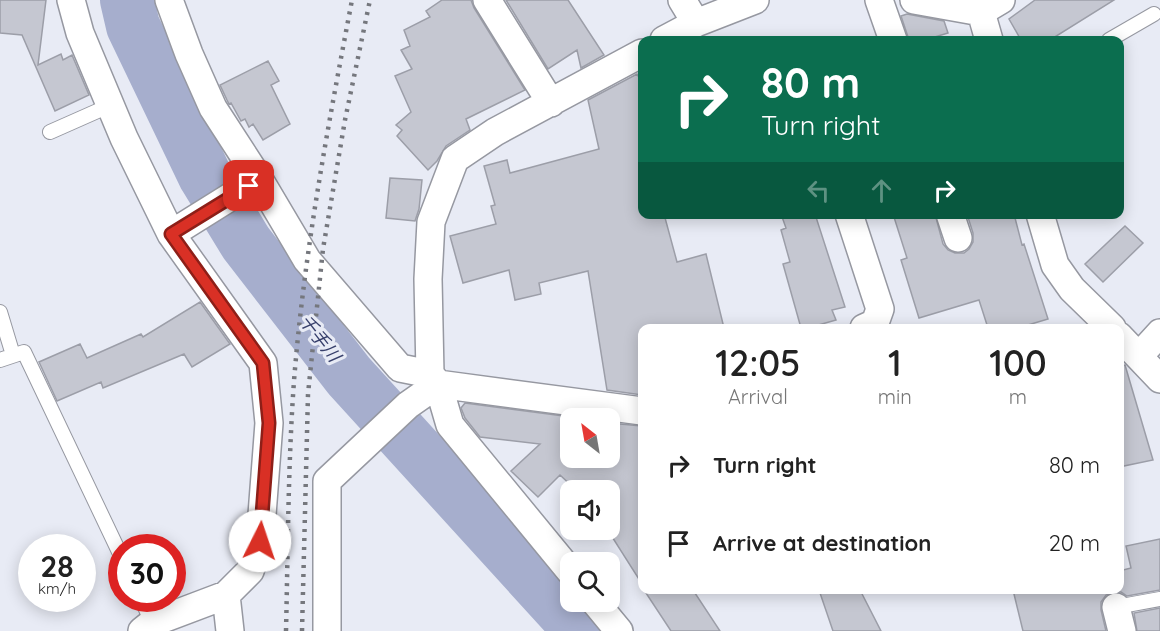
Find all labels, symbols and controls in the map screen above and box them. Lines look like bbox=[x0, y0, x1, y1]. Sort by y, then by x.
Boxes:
text: 80 m bbox=[761, 56, 860, 109]
icon: right bbox=[662, 60, 740, 138]
text: Turn right bbox=[761, 108, 880, 142]
pin bbox=[223, 160, 274, 211]
icon: arrive bbox=[232, 169, 265, 202]
icon: left bbox=[802, 174, 835, 207]
icon: ahead bbox=[865, 174, 898, 207]
icon: right bbox=[928, 174, 961, 207]
water label: 千手川 bbox=[294, 310, 347, 368]
text: 12:05 bbox=[715, 340, 800, 385]
text: 1 bbox=[888, 340, 902, 385]
text: 100 bbox=[989, 340, 1047, 385]
text: Arrival bbox=[728, 384, 788, 409]
text: min bbox=[878, 384, 912, 409]
text: m bbox=[1009, 384, 1027, 409]
north arrow bbox=[560, 408, 620, 468]
map controls bbox=[560, 408, 620, 612]
icon: right bbox=[662, 449, 695, 482]
text: Turn right bbox=[713, 451, 817, 479]
text: 80 m bbox=[1049, 451, 1100, 479]
button: sound bbox=[560, 480, 620, 540]
position arrow bbox=[228, 509, 292, 573]
icon: arrive bbox=[662, 527, 695, 560]
text: Arrive at destination bbox=[713, 529, 931, 557]
text: 20 m bbox=[1049, 529, 1100, 557]
speed limit sign: 30 bbox=[108, 534, 186, 612]
text: 28 bbox=[40, 547, 74, 585]
button: search bbox=[560, 552, 620, 612]
text: km/h bbox=[38, 579, 76, 598]

